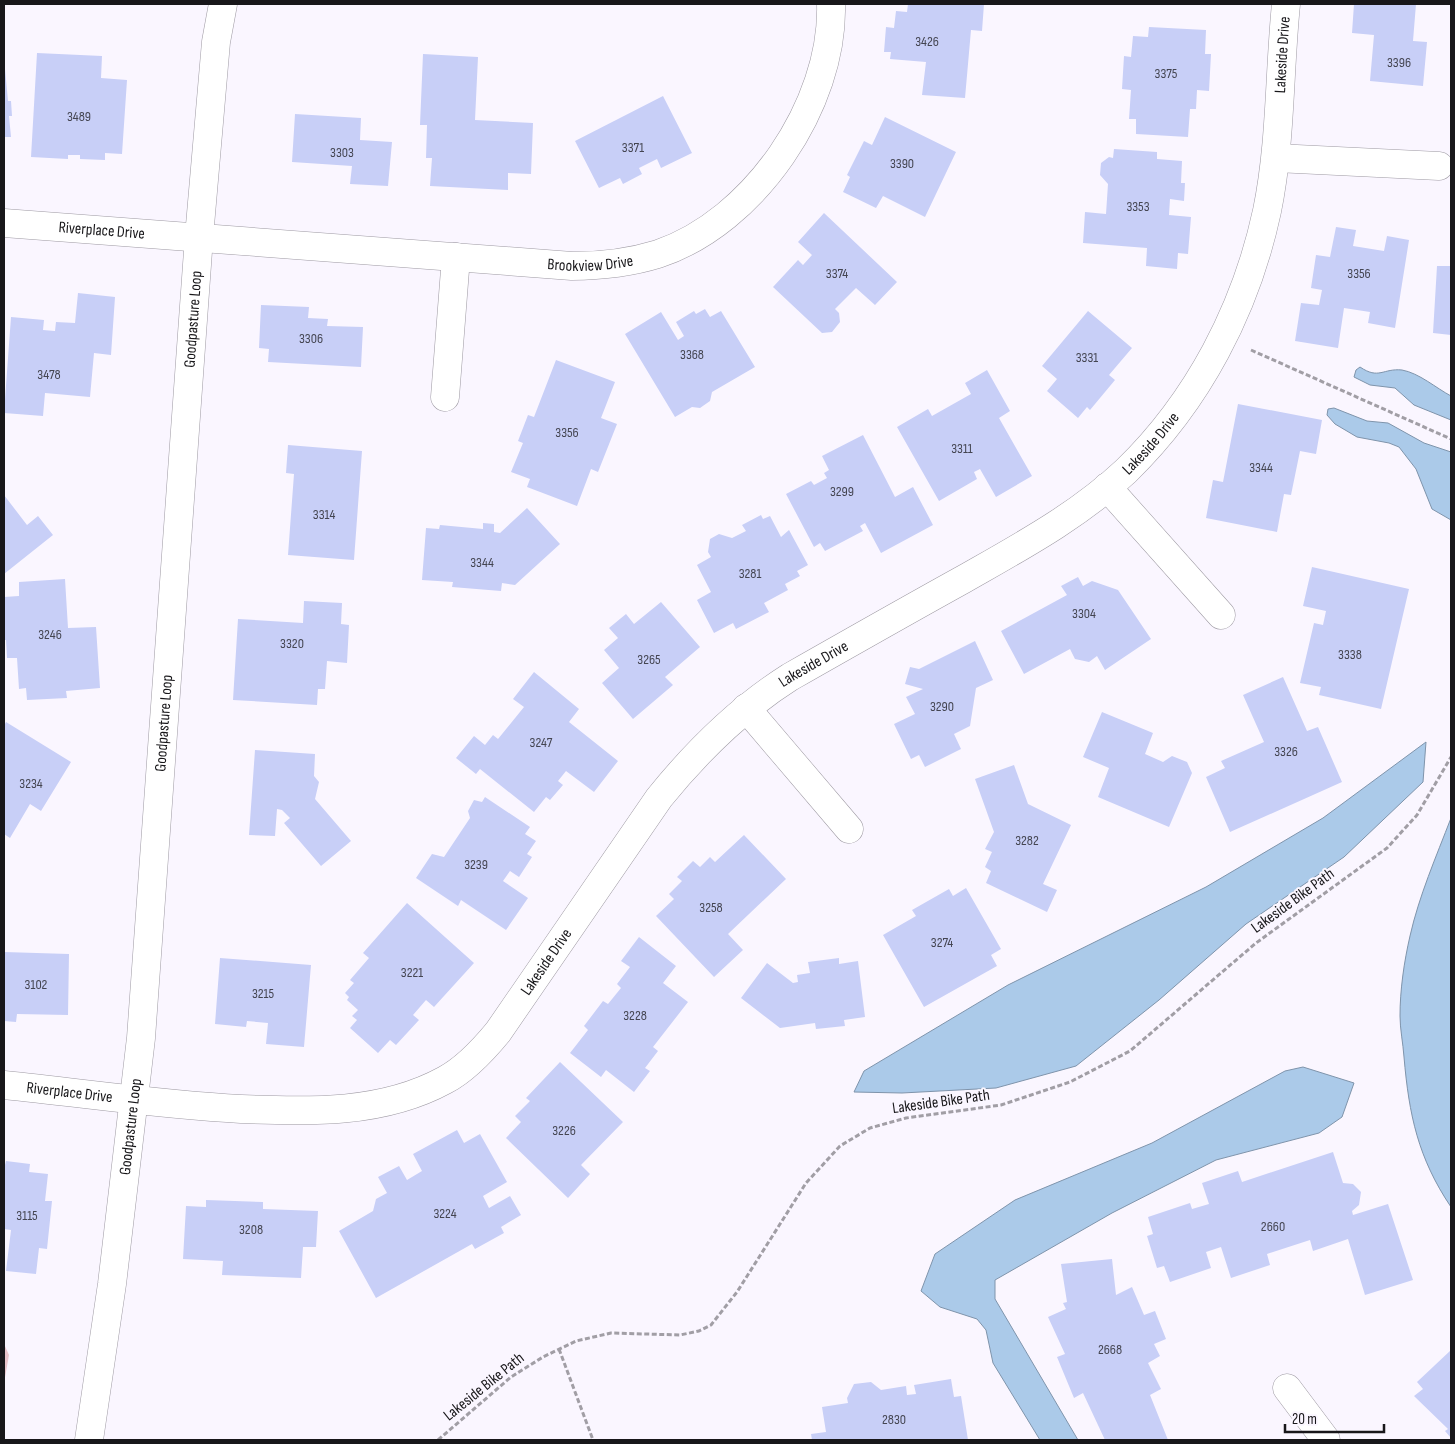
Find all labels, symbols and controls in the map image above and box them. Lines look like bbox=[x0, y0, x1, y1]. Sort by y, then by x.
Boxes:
street label: Lakeside Drive bbox=[1270, 16, 1294, 94]
house number: 3426 bbox=[915, 33, 939, 50]
house number: 3396 bbox=[1387, 54, 1411, 71]
house number: 3375 bbox=[1155, 65, 1178, 82]
house number: 3489 bbox=[67, 108, 91, 125]
house number: 3371 bbox=[622, 139, 644, 156]
house number: 3303 bbox=[330, 144, 354, 161]
house number: 3390 bbox=[890, 155, 914, 172]
house number: 3353 bbox=[1126, 198, 1150, 215]
street label: Riverplace Drive bbox=[58, 218, 146, 243]
street label: Brookview Drive bbox=[547, 251, 635, 276]
house number: 3374 bbox=[826, 265, 848, 282]
house number: 3356 bbox=[1347, 265, 1371, 282]
street label: Goodpasture Loop bbox=[180, 270, 206, 368]
house number: 3306 bbox=[299, 330, 323, 347]
house number: 3368 bbox=[680, 346, 704, 363]
house number: 3331 bbox=[1076, 349, 1098, 366]
house number: 3478 bbox=[37, 366, 61, 383]
street label: Lakeside Drive bbox=[1118, 409, 1183, 479]
house number: 3356 bbox=[555, 424, 579, 441]
house number: 3311 bbox=[951, 440, 973, 457]
house number: 3344 bbox=[1249, 459, 1273, 476]
house number: 3299 bbox=[830, 483, 854, 500]
house number: 3314 bbox=[313, 506, 335, 523]
house number: 3344 bbox=[470, 554, 494, 571]
house number: 3281 bbox=[739, 565, 761, 582]
house number: 3304 bbox=[1072, 605, 1096, 622]
house number: 3246 bbox=[38, 626, 62, 643]
house number: 3320 bbox=[280, 635, 304, 652]
street label: Lakeside Drive bbox=[775, 636, 851, 691]
house number: 3338 bbox=[1338, 646, 1362, 663]
house number: 3265 bbox=[637, 651, 661, 668]
street label: Goodpasture Loop bbox=[151, 674, 177, 772]
house number: 3290 bbox=[930, 698, 954, 715]
house number: 3247 bbox=[530, 734, 553, 751]
house number: 3326 bbox=[1274, 743, 1298, 760]
house number: 3234 bbox=[19, 775, 43, 792]
house number: 3282 bbox=[1015, 832, 1039, 849]
house number: 3239 bbox=[464, 856, 488, 873]
street label: Lakeside Bike Path bbox=[1248, 864, 1338, 938]
house number: 3258 bbox=[699, 899, 723, 916]
street label: Lakeside Drive bbox=[517, 925, 576, 999]
house number: 3274 bbox=[931, 934, 953, 951]
house number: 3221 bbox=[401, 964, 423, 981]
house number: 3102 bbox=[25, 976, 48, 993]
house number: 3215 bbox=[252, 985, 274, 1002]
house number: 3228 bbox=[623, 1007, 647, 1024]
street label: Goodpasture Loop bbox=[115, 1077, 146, 1176]
street label: Riverplace Drive bbox=[26, 1078, 114, 1107]
street label: Lakeside Bike Path bbox=[891, 1086, 991, 1118]
house number: 3226 bbox=[552, 1122, 576, 1139]
house number: 3224 bbox=[433, 1205, 457, 1222]
house number: 3115 bbox=[16, 1207, 38, 1224]
house number: 2660 bbox=[1261, 1218, 1285, 1235]
house number: 3208 bbox=[239, 1221, 263, 1238]
house number: 2668 bbox=[1098, 1341, 1122, 1358]
street label: Lakeside Bike Path bbox=[440, 1349, 528, 1425]
scale bar bbox=[1285, 1402, 1384, 1434]
text: 20 m bbox=[1292, 1410, 1317, 1429]
house number: 2830 bbox=[882, 1411, 906, 1428]

